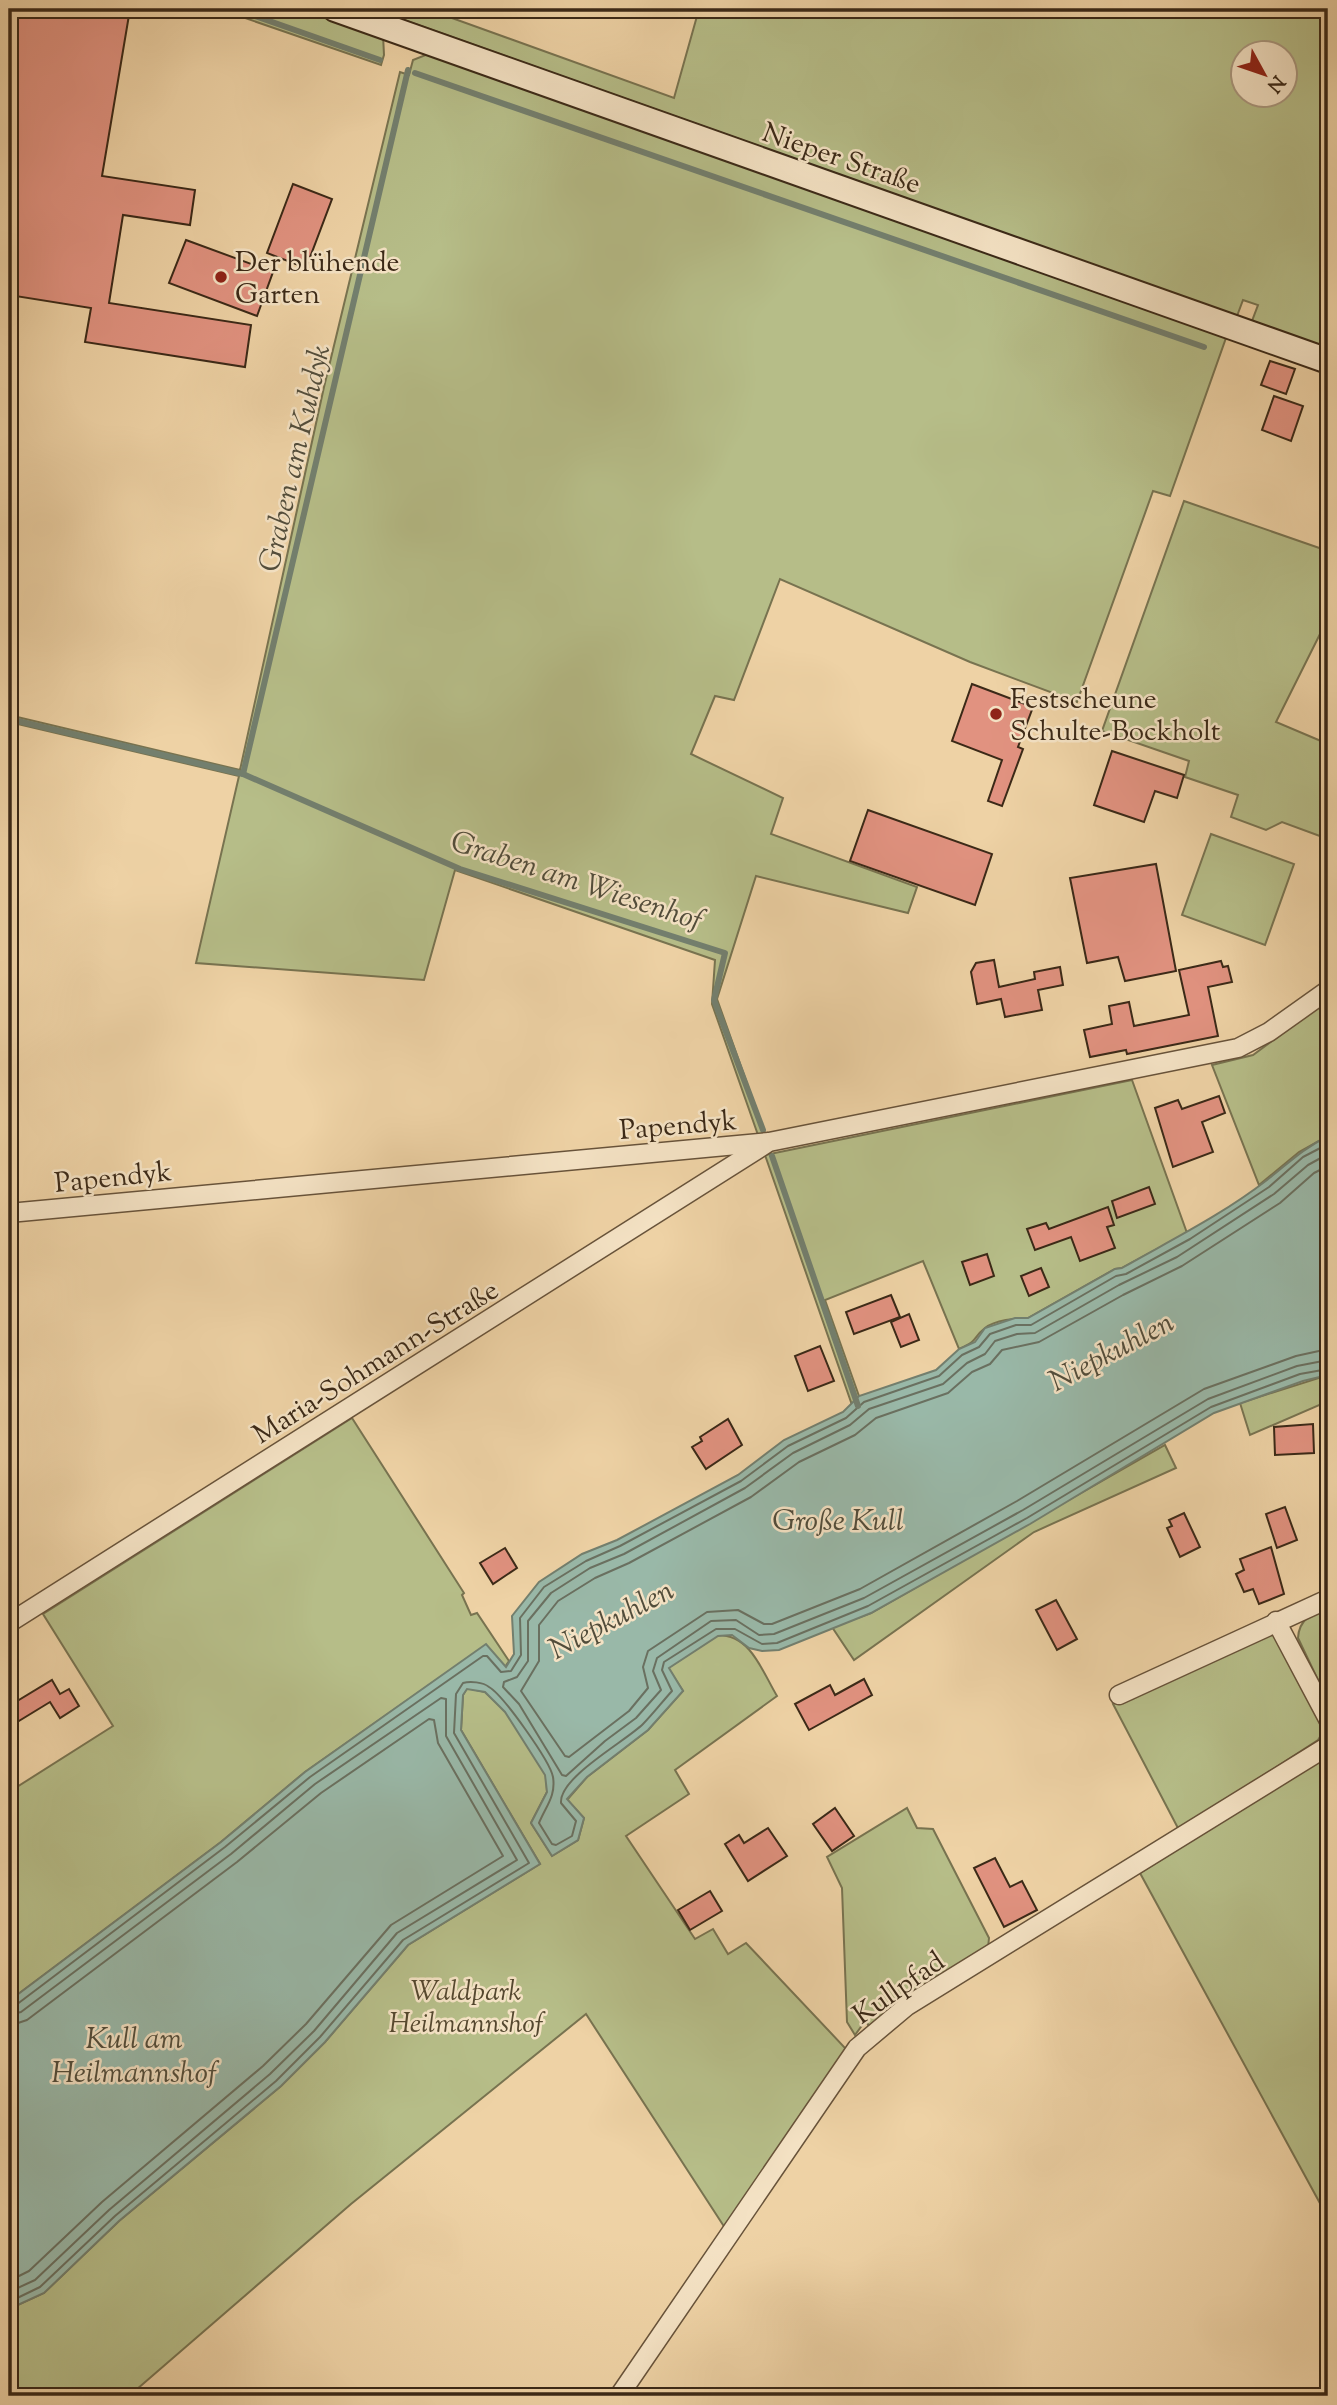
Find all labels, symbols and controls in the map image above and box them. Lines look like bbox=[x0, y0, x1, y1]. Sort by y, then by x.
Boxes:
north arrow bbox=[1228, 38, 1298, 108]
text: N bbox=[1260, 69, 1290, 98]
street label: Nieper Straße bbox=[756, 114, 926, 206]
place label: Der blühende Garten bbox=[235, 244, 400, 316]
marker: Der blühende Garten bbox=[213, 269, 229, 285]
water label: Graben am Kuhdyk bbox=[249, 341, 343, 576]
place label: Festscheune Schulte-Bockholt bbox=[1010, 681, 1221, 753]
marker: Festscheune Schulte-Bockholt bbox=[988, 706, 1004, 722]
water label: Graben am Wiesenhof bbox=[445, 821, 710, 944]
street label: Papendyk bbox=[618, 1102, 739, 1152]
street label: Papendyk bbox=[53, 1153, 174, 1205]
street label: Maria-Sohmann-Straße bbox=[246, 1272, 507, 1455]
water label: Niepkuhlen bbox=[1042, 1302, 1182, 1404]
water label: Große Kull bbox=[772, 1501, 904, 1544]
water label: Niepkuhlen bbox=[542, 1570, 682, 1672]
street label: Kullpfad bbox=[846, 1943, 954, 2036]
park label: Waldpark Heilmannshof bbox=[389, 1973, 546, 2045]
water label: Kull am Heilmannshof bbox=[51, 2019, 220, 2096]

